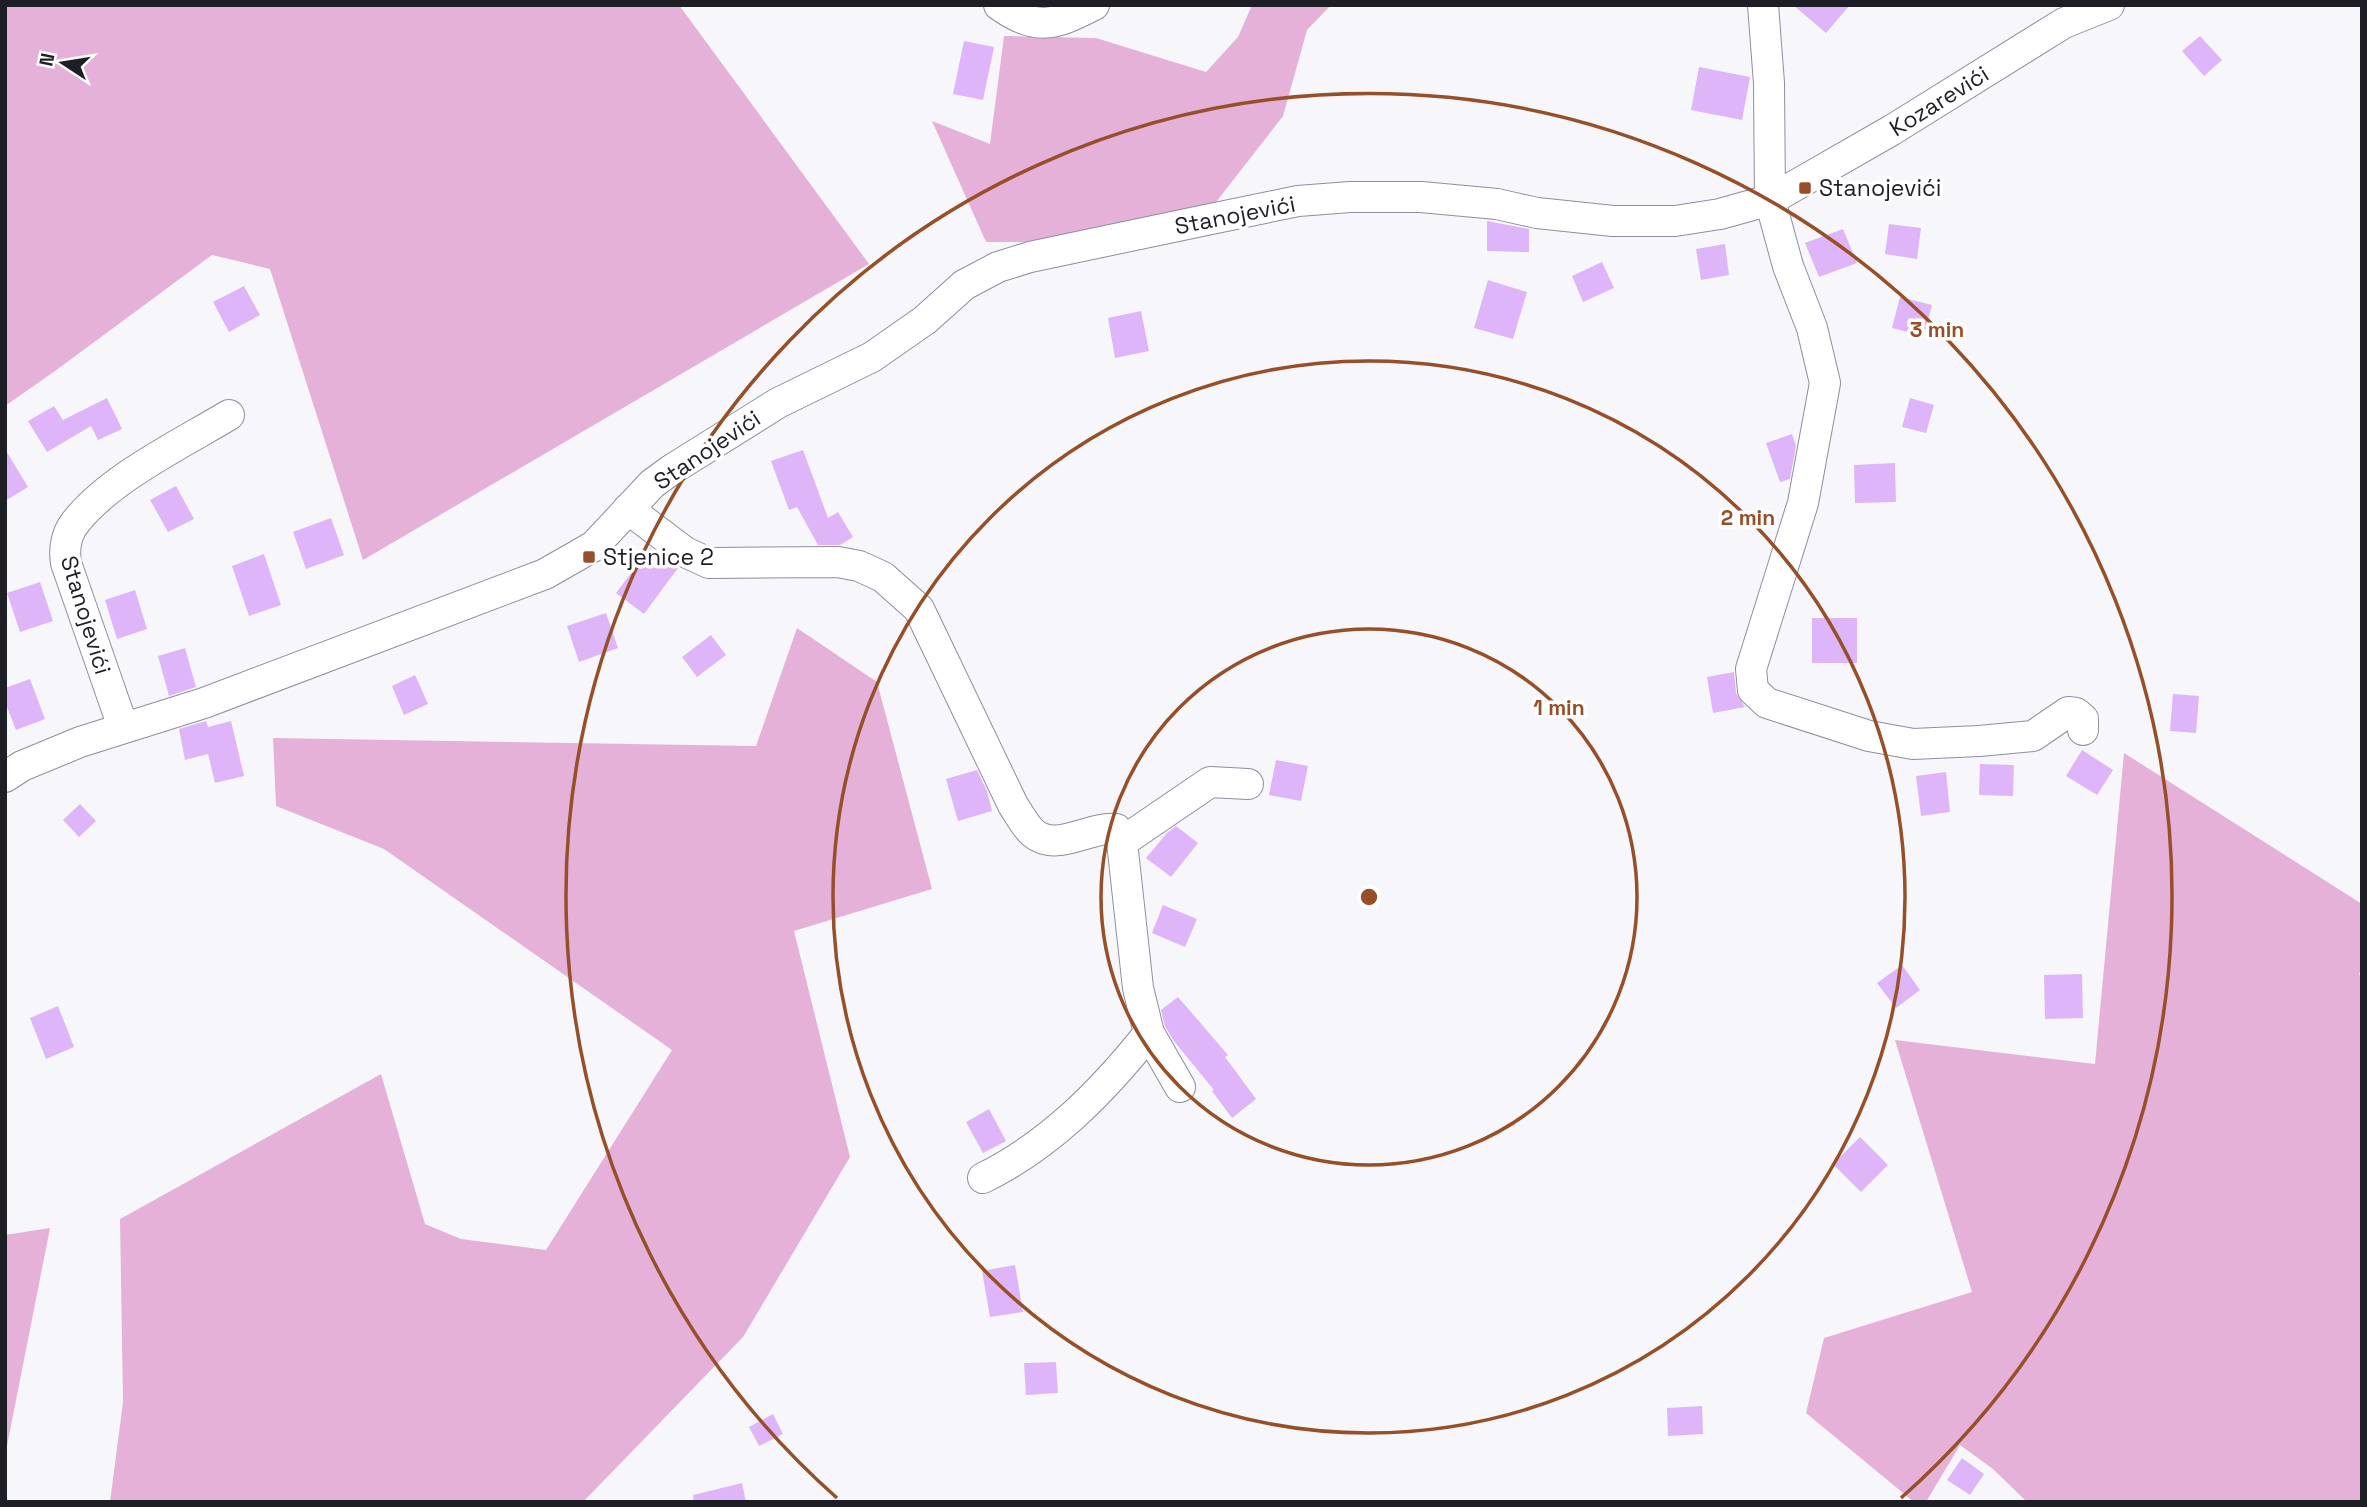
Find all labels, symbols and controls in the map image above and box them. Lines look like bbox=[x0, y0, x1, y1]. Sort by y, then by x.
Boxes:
north arrow bbox=[28, 28, 98, 98]
text: N bbox=[33, 51, 60, 68]
street label: Kozarevići bbox=[1884, 59, 1994, 143]
place label: Stanojevići bbox=[1819, 173, 1941, 203]
marker: Stanojevići bbox=[1797, 180, 1813, 196]
street label: Stanojevići bbox=[1172, 189, 1298, 241]
text: 3 min bbox=[1910, 316, 1964, 343]
street label: Stanojevići bbox=[648, 403, 766, 497]
text: 2 min bbox=[1721, 504, 1775, 531]
place label: Stjenice 2 bbox=[603, 542, 714, 572]
marker: Stjenice 2 bbox=[581, 549, 597, 565]
street label: Stanojevići bbox=[54, 552, 118, 678]
text: 1 min bbox=[1533, 694, 1585, 721]
centre of rings bbox=[1357, 885, 1381, 909]

